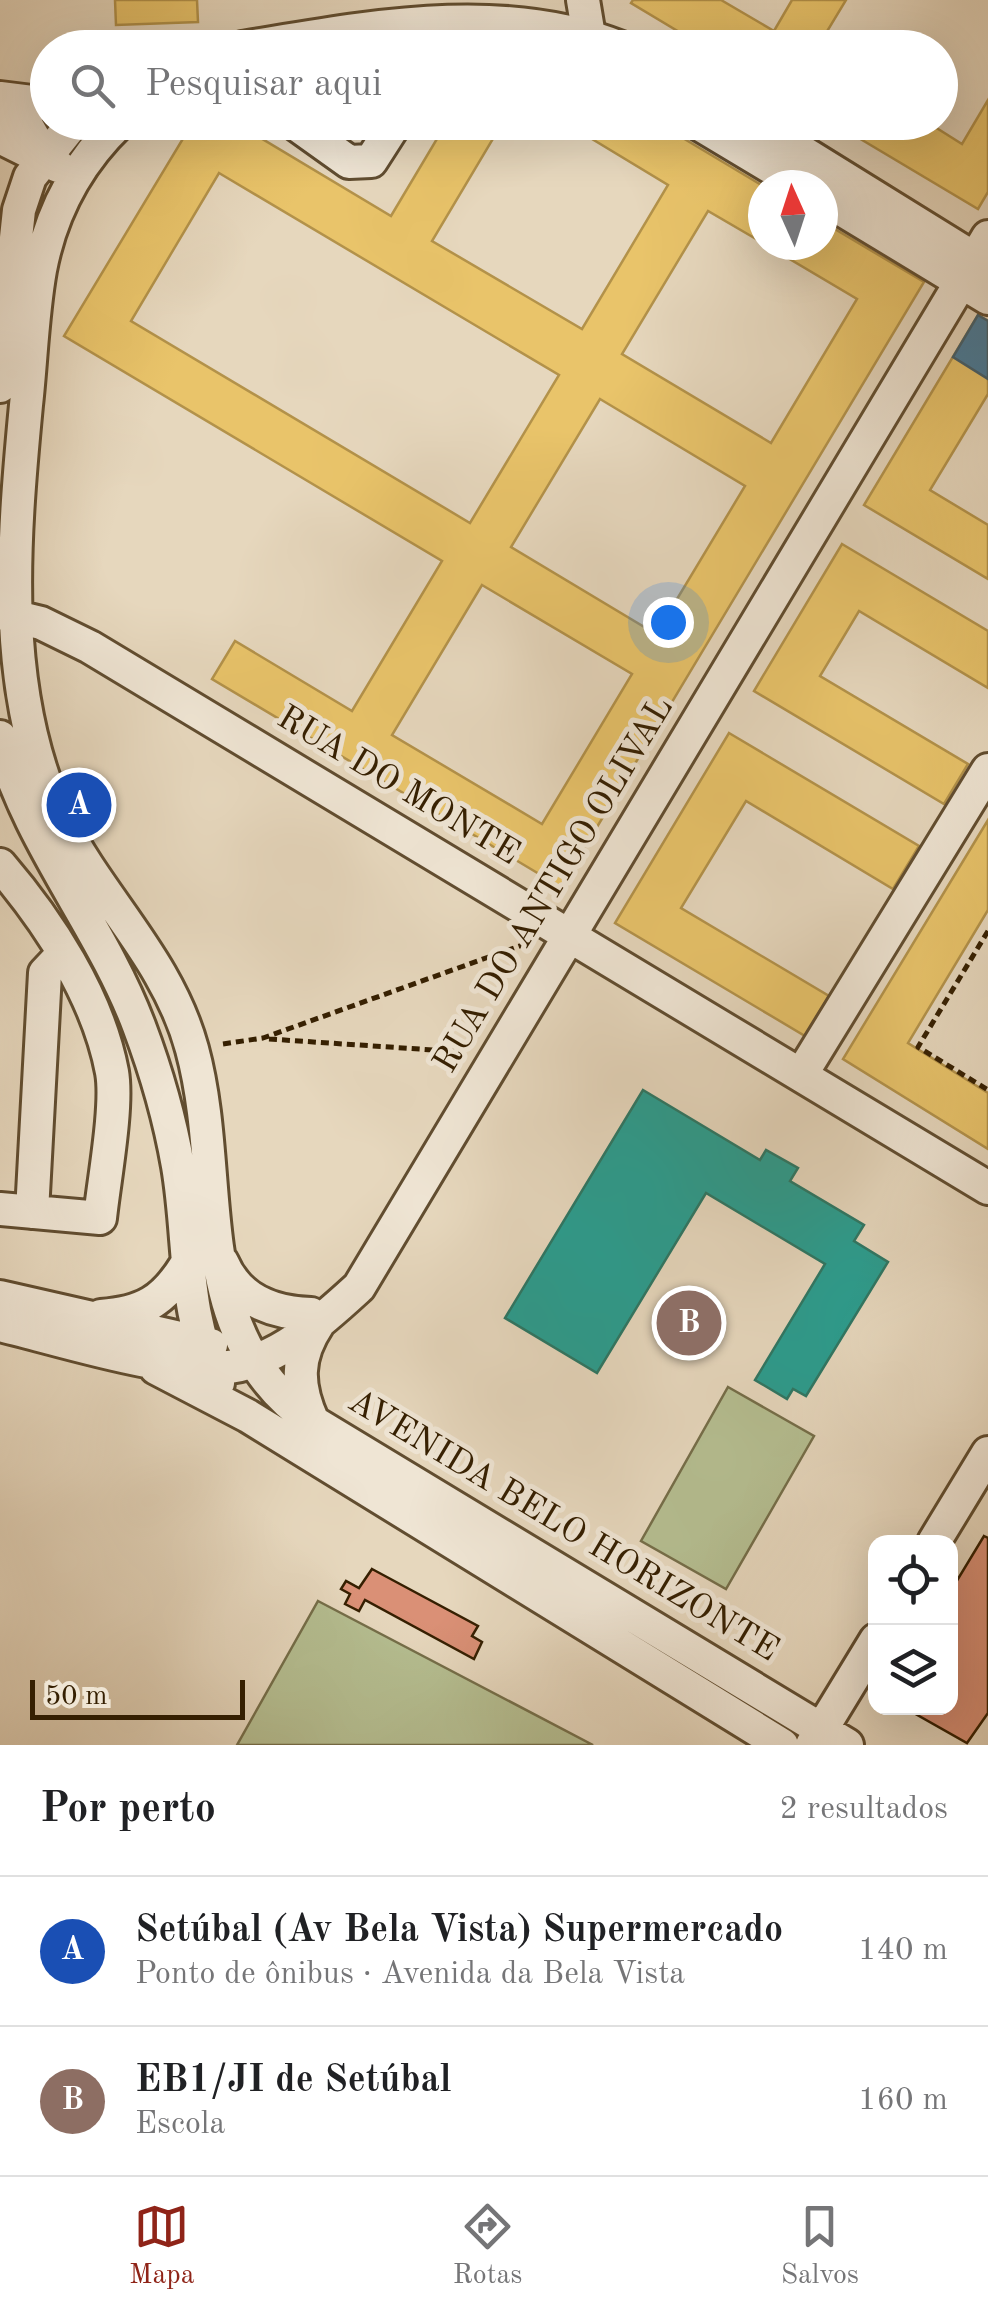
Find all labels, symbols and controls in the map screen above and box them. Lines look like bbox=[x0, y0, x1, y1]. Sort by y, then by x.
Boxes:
search box bbox=[30, 30, 958, 140]
icon: search bbox=[65, 58, 120, 113]
text: Pesquisar aqui bbox=[145, 66, 382, 104]
north arrow bbox=[748, 170, 838, 260]
your location bbox=[643, 597, 694, 648]
street label: RUA DO ANTIGO OLIVAL bbox=[428, 691, 680, 1079]
street label: RUA DO MONTE bbox=[271, 700, 525, 872]
pin: A bbox=[46, 768, 112, 842]
pin: B bbox=[656, 1286, 722, 1360]
street label: AVENIDA BELO HORIZONTE bbox=[342, 1384, 784, 1668]
map controls bbox=[868, 1535, 958, 1715]
button: locate bbox=[868, 1535, 958, 1625]
button: layers bbox=[868, 1625, 958, 1715]
scale bar bbox=[30, 1675, 245, 1720]
text: 50 m bbox=[45, 1683, 108, 1711]
text: Por perto bbox=[40, 1789, 216, 1831]
text: 2 resultados bbox=[780, 1794, 948, 1826]
text: Setúbal (Av Bela Vista) Supermercado bbox=[135, 1912, 783, 1950]
text: A bbox=[60, 1935, 85, 1967]
text: 140 m bbox=[858, 1935, 948, 1967]
text: Ponto de ônibus · Avenida da Bela Vista bbox=[135, 1959, 685, 1991]
text: EB1/JI de Setúbal bbox=[135, 2062, 452, 2100]
text: B bbox=[61, 2085, 84, 2117]
text: 160 m bbox=[858, 2085, 948, 2117]
text: Escola bbox=[135, 2109, 225, 2141]
tab: Mapa bbox=[129, 2199, 195, 2294]
tab: Rotas bbox=[453, 2199, 523, 2294]
tab: Salvos bbox=[781, 2199, 859, 2294]

